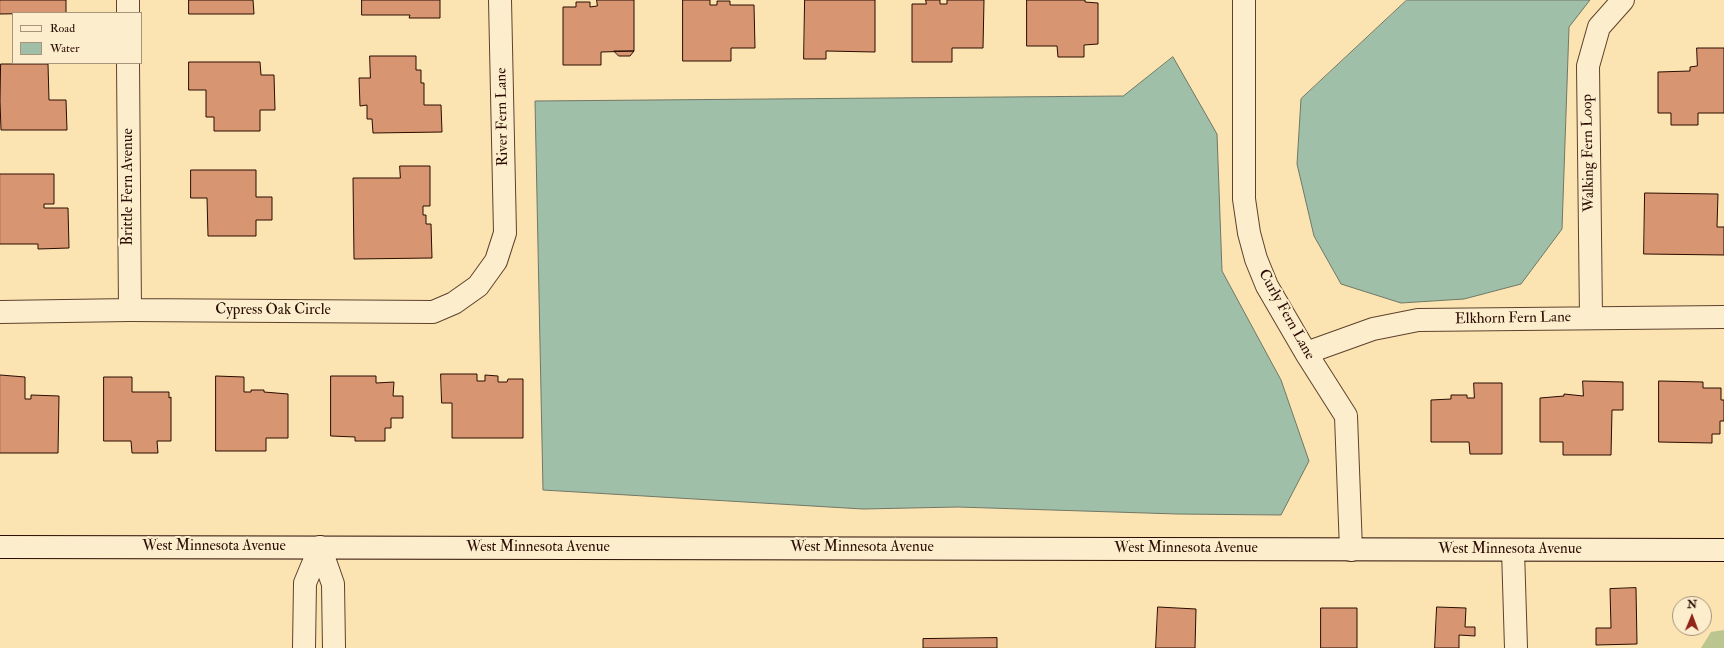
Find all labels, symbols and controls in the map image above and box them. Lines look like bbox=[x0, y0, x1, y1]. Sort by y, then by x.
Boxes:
legend bbox=[12, 12, 142, 64]
text: Road bbox=[50, 21, 75, 36]
text: Water bbox=[50, 41, 79, 56]
street label: River Fern Lane bbox=[493, 67, 513, 167]
street label: Walking Fern Loop bbox=[1579, 94, 1599, 212]
street label: Brittle Fern Avenue bbox=[120, 128, 138, 246]
street label: Curly Fern Lane bbox=[1254, 267, 1318, 363]
street label: Cypress Oak Circle bbox=[215, 302, 331, 320]
street label: Elkhorn Fern Lane bbox=[1455, 309, 1571, 329]
street label: West Minnesota Avenue bbox=[142, 538, 286, 556]
street label: West Minnesota Avenue bbox=[466, 539, 610, 557]
street label: West Minnesota Avenue bbox=[790, 539, 934, 557]
street label: West Minnesota Avenue bbox=[1114, 540, 1258, 558]
street label: West Minnesota Avenue bbox=[1438, 541, 1582, 559]
north arrow bbox=[1672, 596, 1712, 636]
text: N bbox=[1687, 598, 1697, 611]

